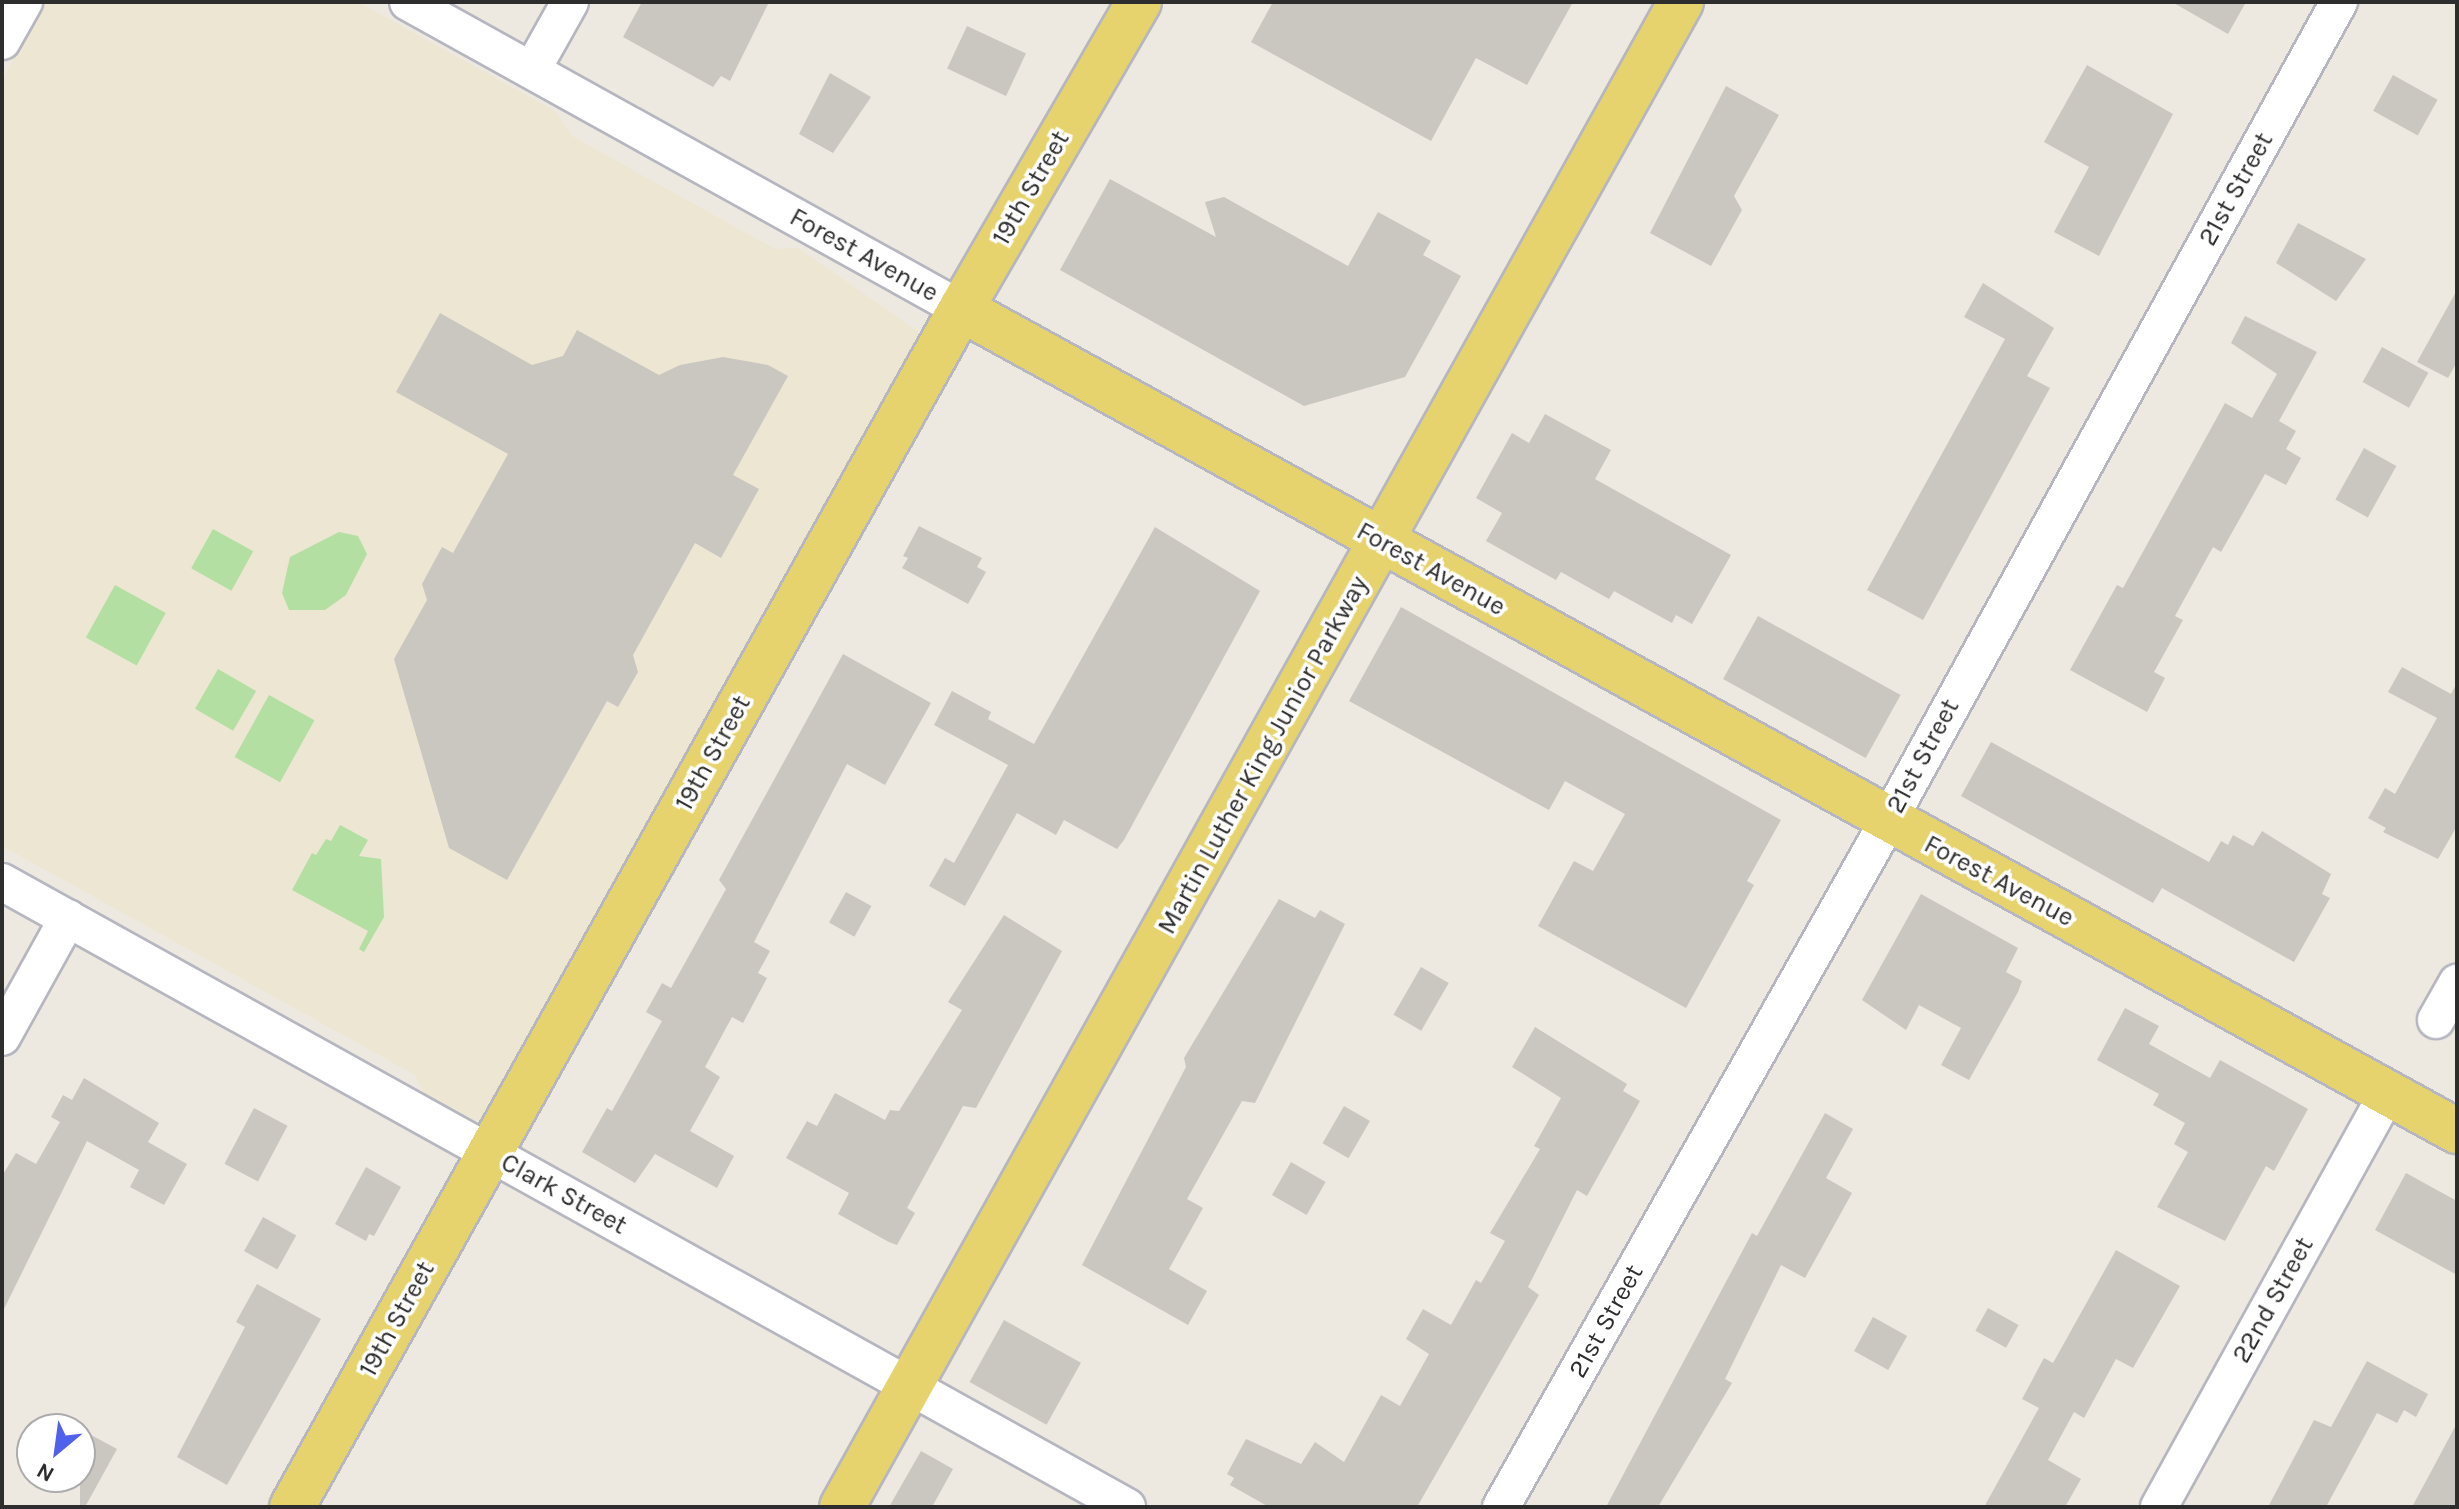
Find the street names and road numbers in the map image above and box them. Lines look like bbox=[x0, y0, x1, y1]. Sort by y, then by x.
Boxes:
street label: 19th Street bbox=[986, 125, 1076, 251]
street label: 21st Street bbox=[2192, 127, 2280, 251]
street label: Forest Avenue bbox=[784, 201, 944, 309]
street label: Forest Avenue bbox=[1351, 515, 1511, 623]
street label: Martin Luther King Junior Parkway bbox=[1151, 570, 1375, 940]
street label: 19th Street bbox=[669, 690, 757, 816]
street label: 21st Street bbox=[1880, 694, 1966, 818]
street label: Forest Avenue bbox=[1919, 828, 2079, 934]
street label: Clark Street bbox=[496, 1147, 632, 1241]
street label: 22nd Street bbox=[2226, 1232, 2320, 1368]
street label: 19th Street bbox=[353, 1256, 441, 1382]
street label: 21st Street bbox=[1562, 1259, 1650, 1383]

